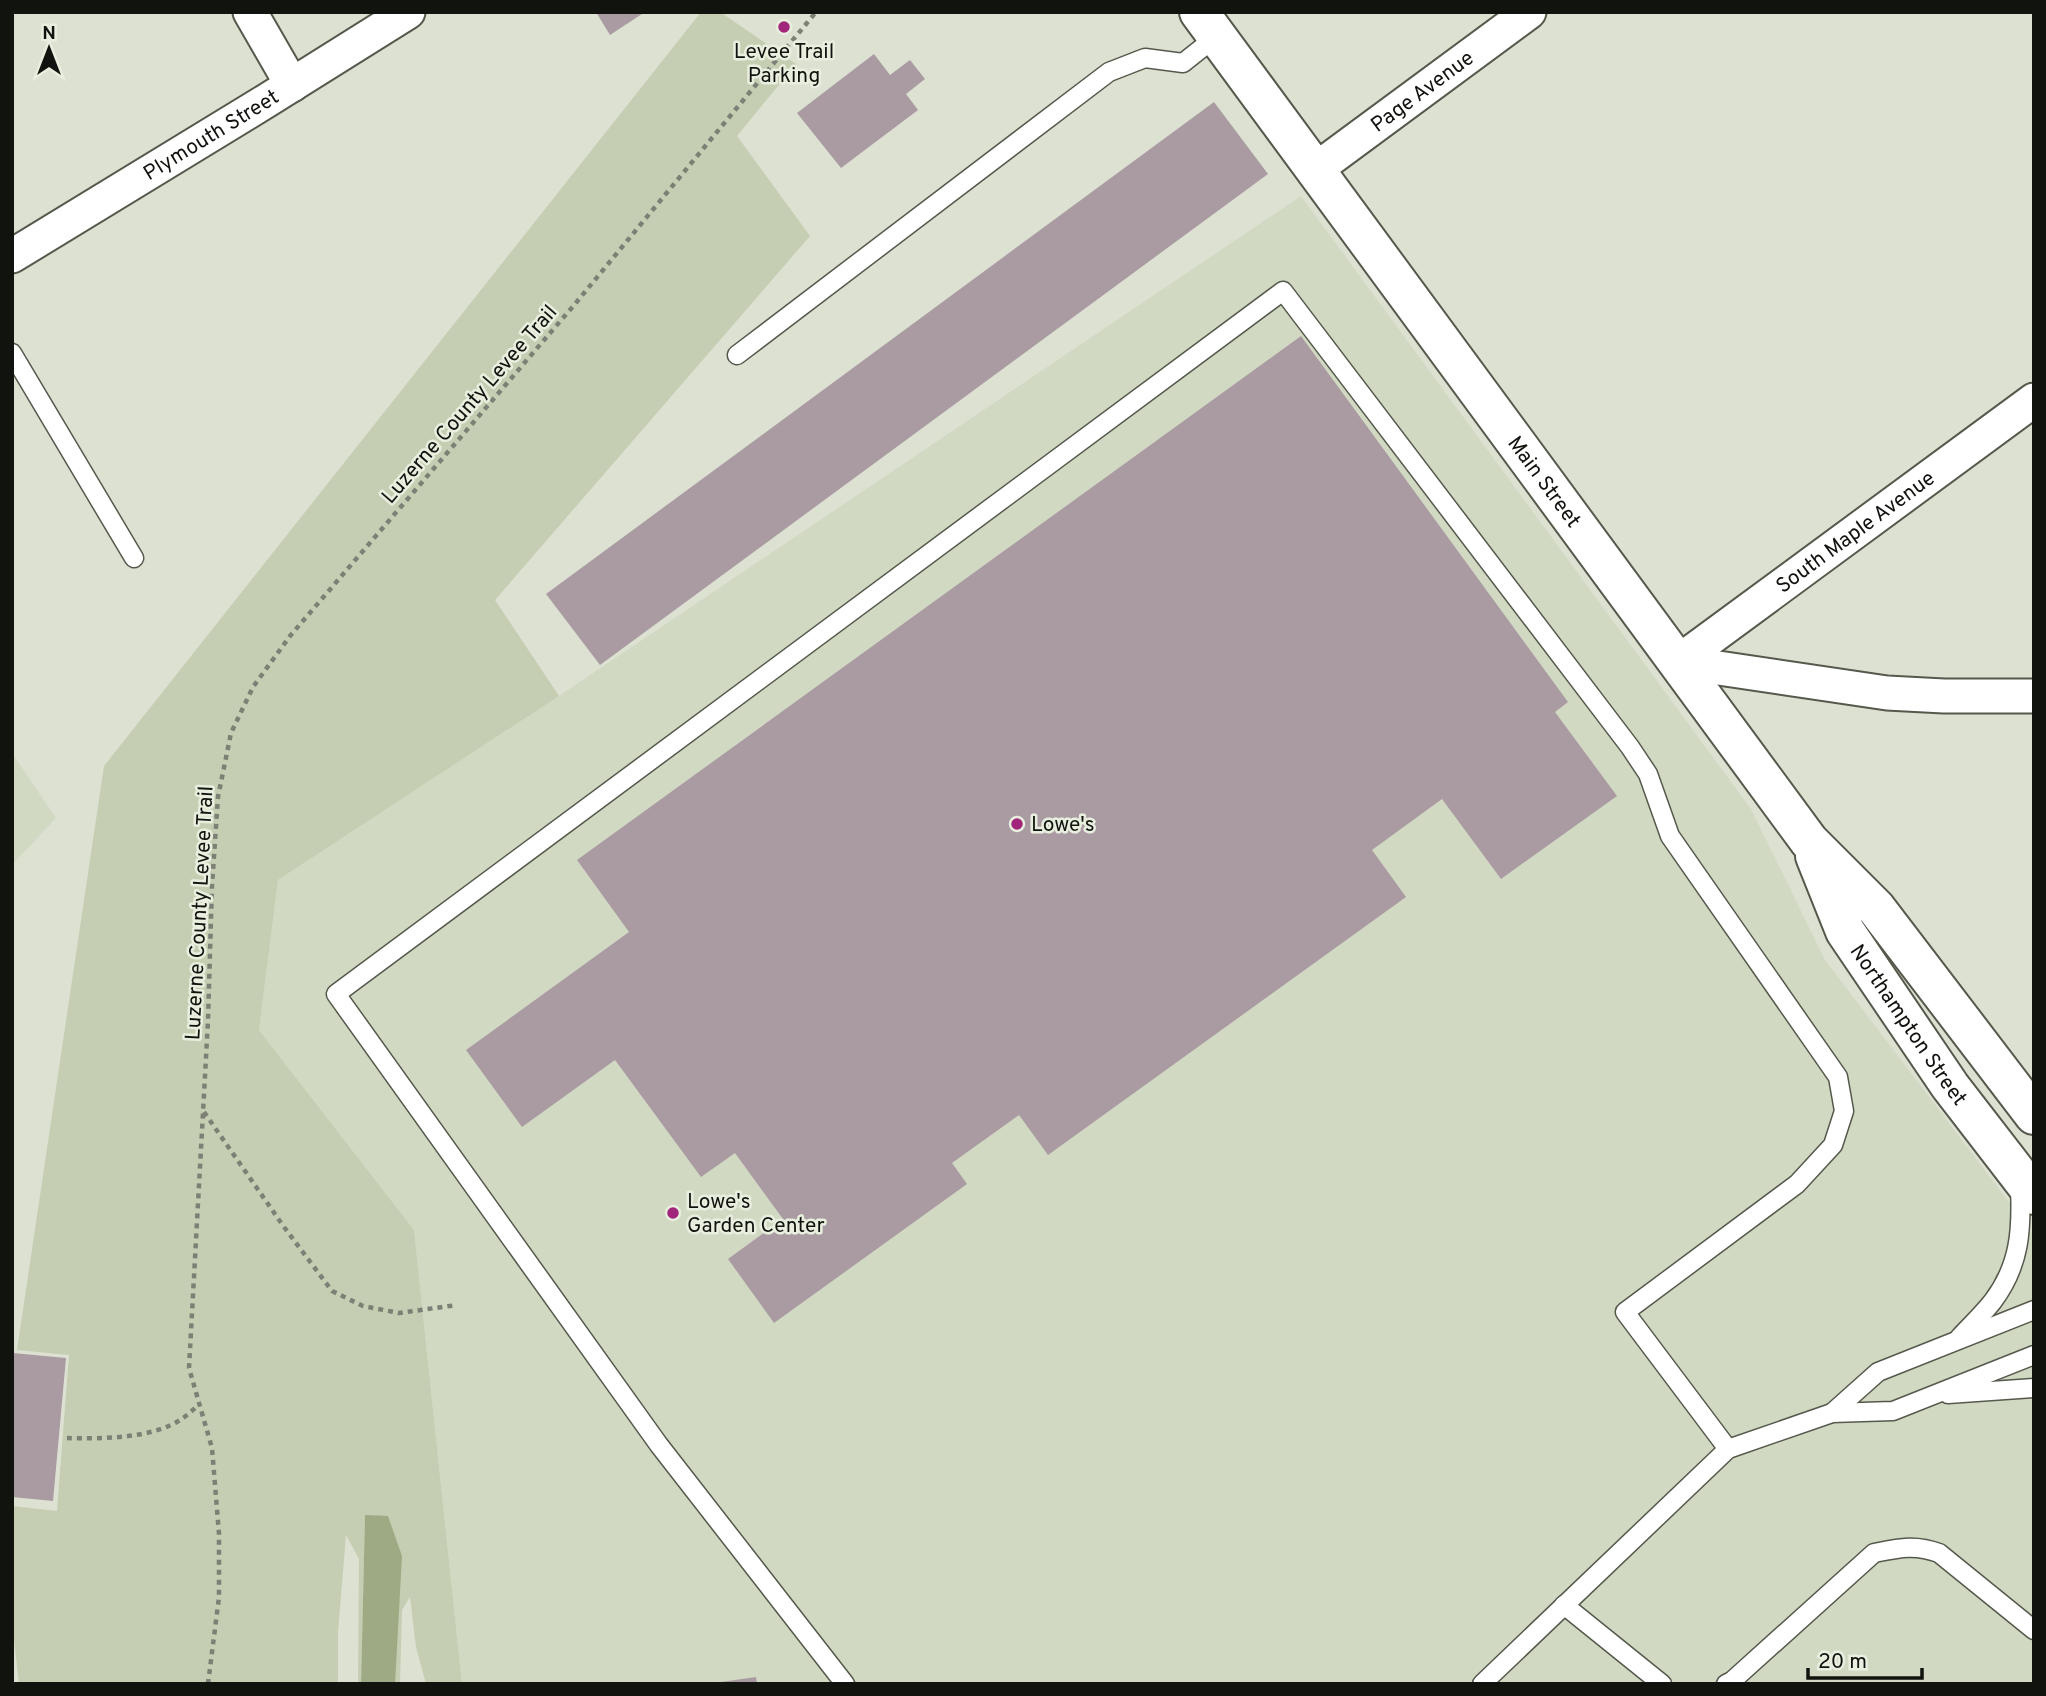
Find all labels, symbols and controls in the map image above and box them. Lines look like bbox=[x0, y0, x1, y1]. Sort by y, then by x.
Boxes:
north arrow bbox=[14, 14, 84, 84]
marker: Levee Trail Parking bbox=[776, 19, 792, 35]
text: N bbox=[42, 22, 56, 46]
place label: Levee Trail Parking bbox=[734, 39, 834, 90]
street label: Page Avenue bbox=[1366, 45, 1480, 139]
street label: Plymouth Street bbox=[139, 84, 284, 188]
street label: Luzerne County Levee Trail bbox=[376, 300, 564, 510]
street label: Main Street bbox=[1501, 431, 1586, 534]
street label: South Maple Avenue bbox=[1771, 465, 1941, 600]
street label: Luzerne County Levee Trail bbox=[180, 785, 221, 1041]
place label: Lowe's bbox=[1031, 812, 1095, 839]
marker: Lowe's bbox=[1009, 816, 1025, 832]
street label: Northampton Street bbox=[1843, 940, 1972, 1112]
place label: Lowe's Garden Center bbox=[687, 1189, 825, 1240]
marker: Lowe's Garden Center bbox=[665, 1205, 681, 1221]
scale bar bbox=[1808, 1636, 1922, 1680]
text: 20 m bbox=[1818, 1649, 1867, 1676]

